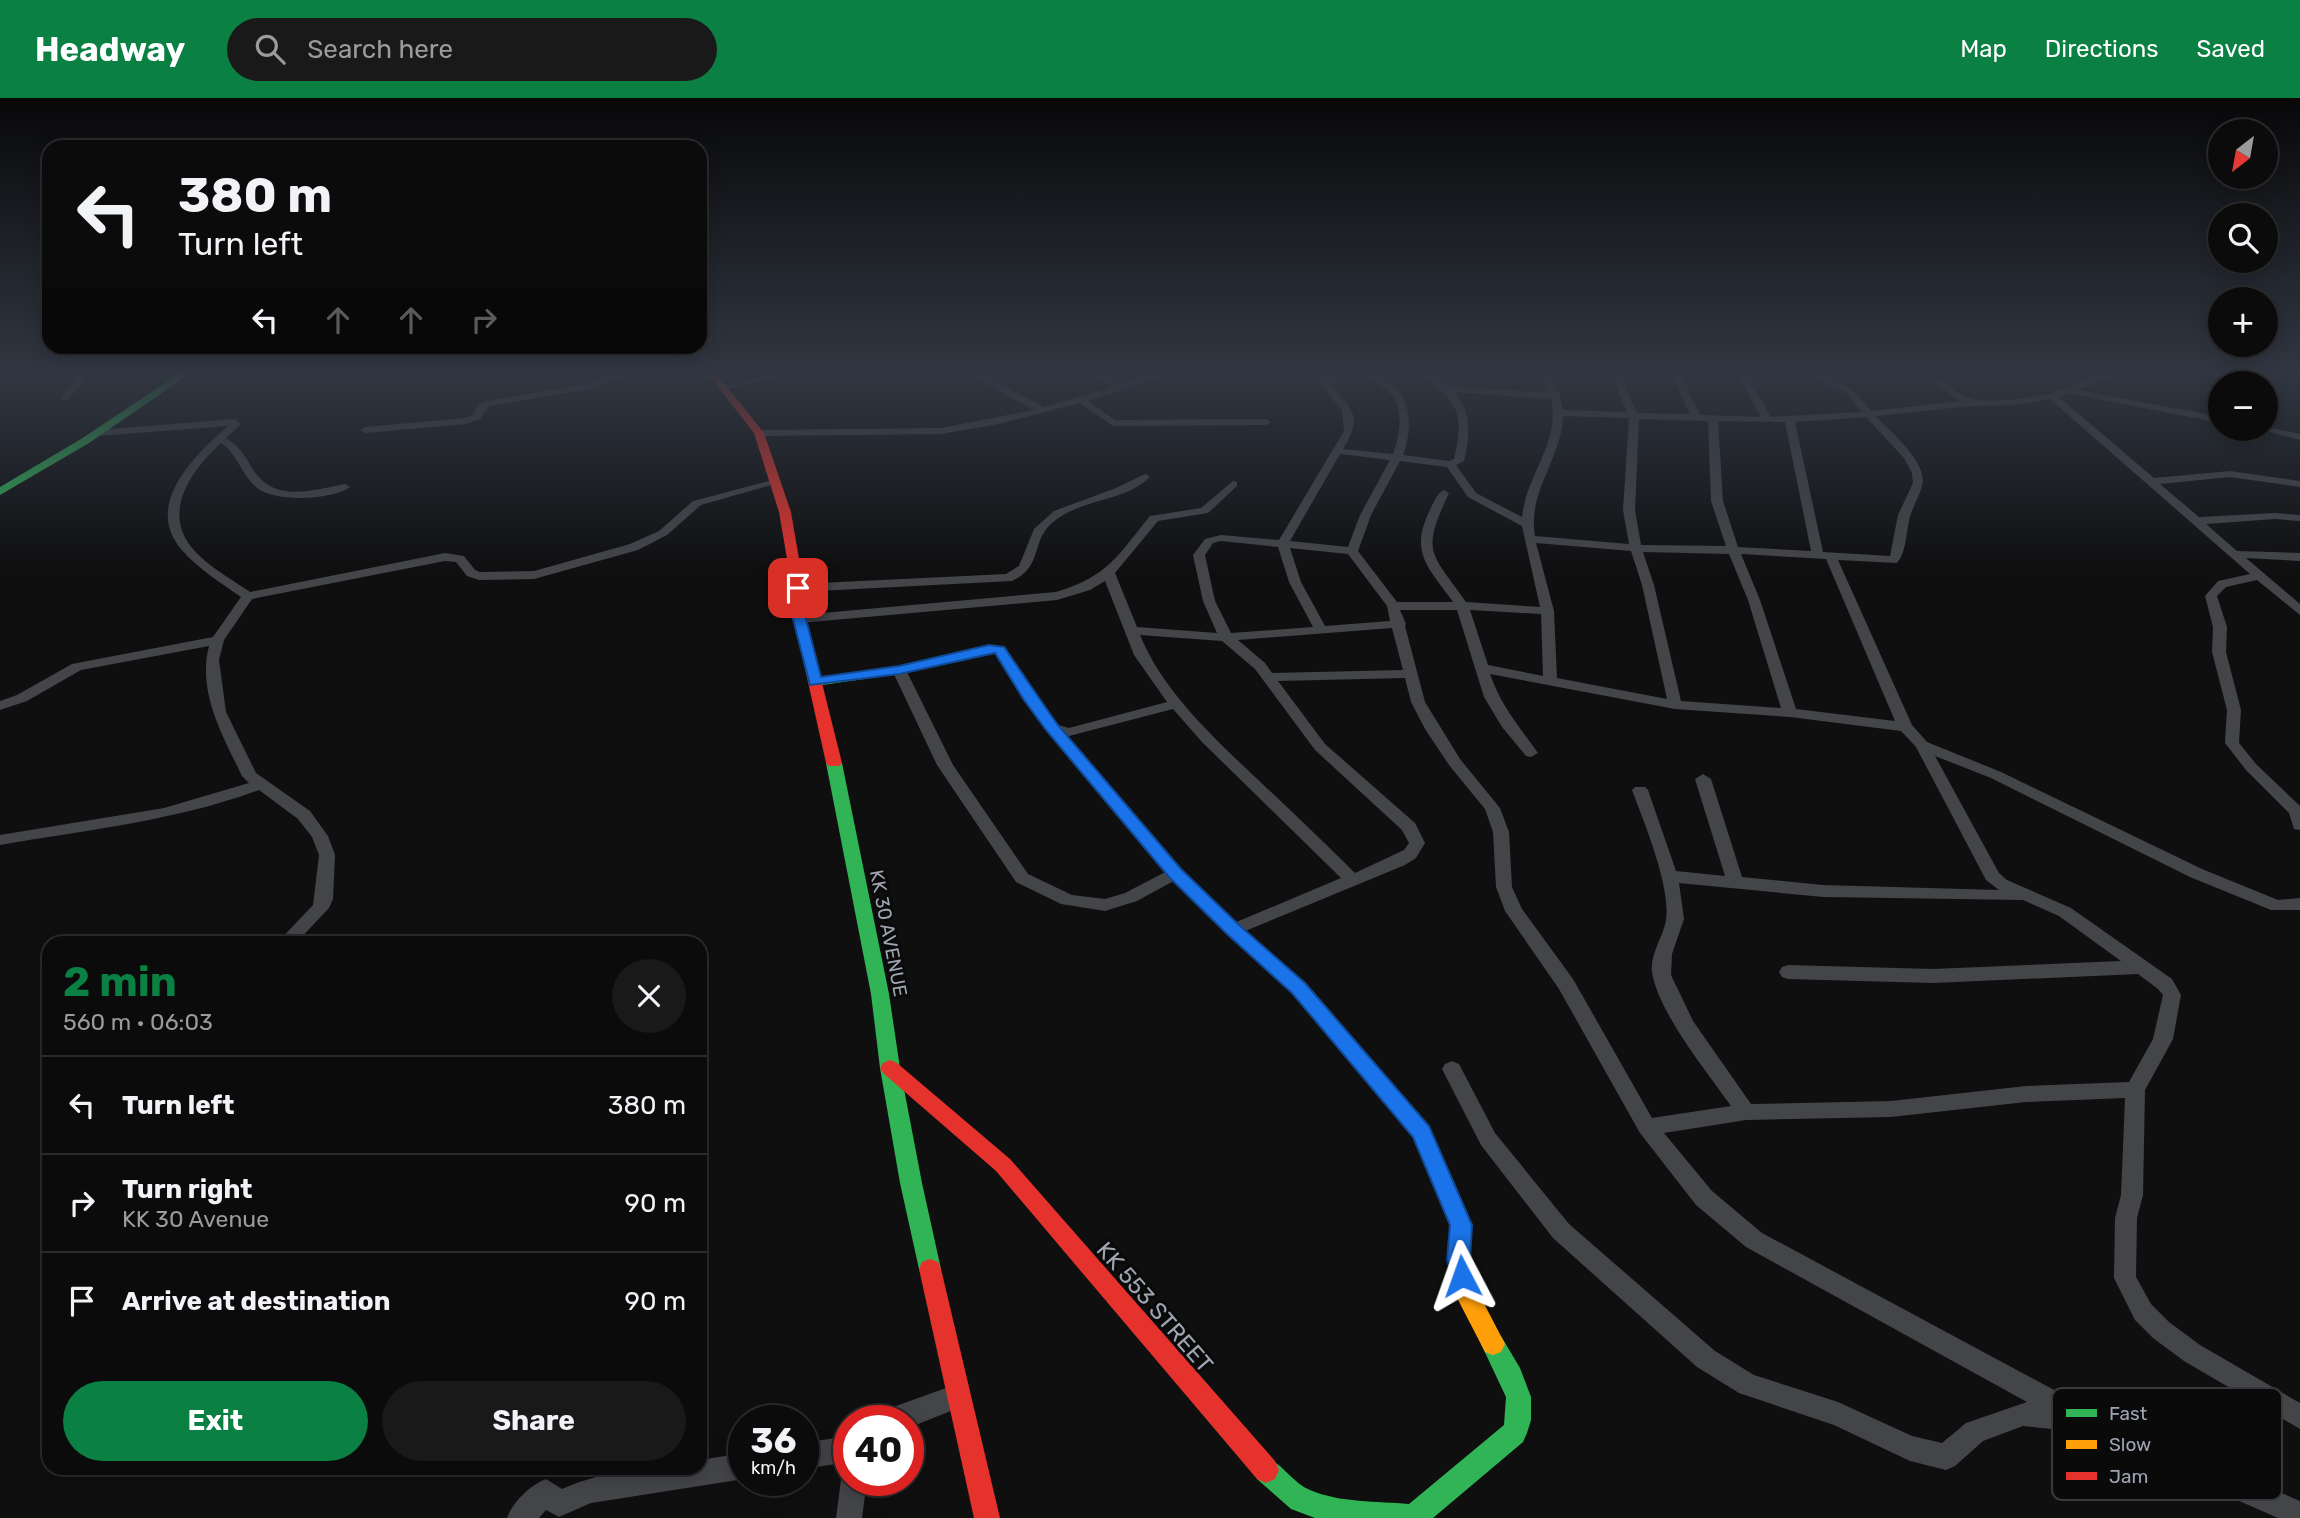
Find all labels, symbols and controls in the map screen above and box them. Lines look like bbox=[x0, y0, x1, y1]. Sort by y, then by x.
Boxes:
search box bbox=[227, 18, 717, 81]
text: Headway bbox=[35, 30, 185, 69]
icon: search bbox=[251, 30, 289, 68]
text: Search here bbox=[307, 34, 453, 65]
text: Map bbox=[1960, 35, 2007, 63]
text: Directions bbox=[2045, 35, 2158, 63]
text: Saved bbox=[2196, 35, 2265, 63]
north arrow bbox=[2208, 119, 2278, 189]
map controls bbox=[2208, 119, 2278, 441]
text: 380 m bbox=[178, 166, 332, 224]
icon: left bbox=[63, 168, 154, 259]
button: search bbox=[2208, 203, 2278, 273]
text: Turn left bbox=[178, 225, 303, 263]
button: + bbox=[2208, 287, 2278, 357]
icon: left bbox=[246, 301, 284, 339]
icon: ahead bbox=[319, 301, 357, 339]
icon: ahead bbox=[392, 301, 430, 339]
icon: right bbox=[465, 301, 503, 339]
button: − bbox=[2208, 371, 2278, 441]
pin bbox=[768, 558, 828, 618]
icon: arrive bbox=[779, 569, 817, 607]
street label: KK 30 AVENUE bbox=[865, 868, 912, 998]
text: 2 min bbox=[63, 957, 177, 1007]
button: close bbox=[612, 959, 686, 1033]
text: 560 m · 06:03 bbox=[63, 1008, 213, 1036]
icon: left bbox=[63, 1086, 101, 1124]
text: Turn left bbox=[122, 1090, 234, 1121]
text: 380 m bbox=[608, 1090, 686, 1121]
text: Turn right bbox=[122, 1174, 252, 1205]
icon: right bbox=[63, 1184, 101, 1222]
text: 90 m bbox=[625, 1188, 686, 1219]
text: KK 30 Avenue bbox=[122, 1205, 269, 1233]
street label: KK 553 STREET bbox=[1091, 1236, 1219, 1378]
position arrow bbox=[1425, 1239, 1499, 1313]
icon: arrive bbox=[63, 1282, 101, 1320]
text: Arrive at destination bbox=[122, 1286, 390, 1317]
text: 90 m bbox=[625, 1286, 686, 1317]
button: Exit bbox=[63, 1381, 368, 1461]
button: Share bbox=[382, 1381, 686, 1461]
legend bbox=[2052, 1388, 2282, 1500]
text: Fast bbox=[2109, 1402, 2148, 1425]
speed limit sign: 40 bbox=[833, 1405, 924, 1496]
text: 36 bbox=[751, 1420, 796, 1462]
text: Slow bbox=[2109, 1433, 2151, 1456]
text: km/h bbox=[751, 1457, 796, 1479]
text: Jam bbox=[2109, 1465, 2148, 1488]

